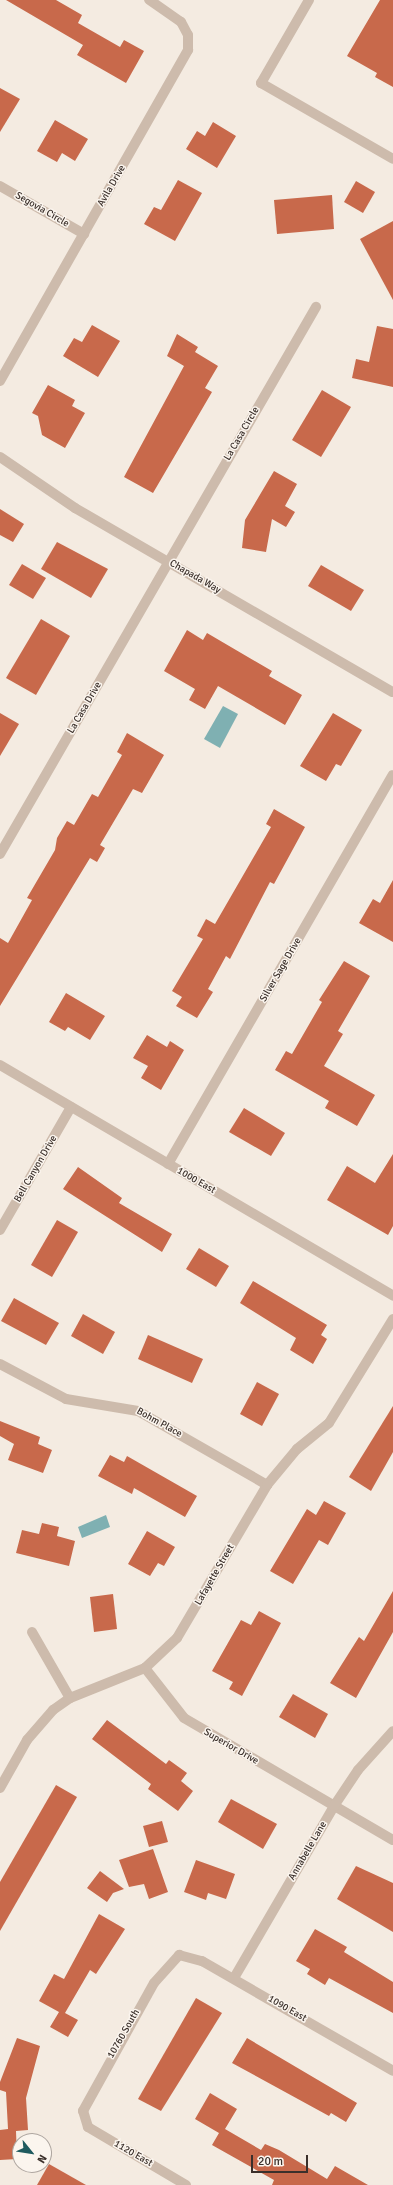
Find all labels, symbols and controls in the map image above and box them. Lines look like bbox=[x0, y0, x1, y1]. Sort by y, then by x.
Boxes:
street label: Avila Drive bbox=[95, 163, 129, 209]
street label: Segovia Circle bbox=[13, 190, 71, 230]
street label: La Casa Circle bbox=[222, 405, 262, 463]
street label: Chapada Way bbox=[167, 558, 223, 596]
street label: La Casa Drive bbox=[65, 680, 105, 736]
street label: Silver Sage Drive bbox=[258, 936, 304, 1004]
street label: Bell Canyon Drive bbox=[12, 1133, 60, 1205]
street label: 1000 East bbox=[175, 1165, 217, 1197]
street label: Bohm Place bbox=[134, 1406, 184, 1440]
street label: Lafayette Street bbox=[193, 1542, 237, 1608]
street label: Superior Drive bbox=[201, 1726, 261, 1768]
street label: Annabelle Lane bbox=[286, 1819, 330, 1883]
street label: 1090 East bbox=[266, 1993, 308, 2025]
street label: 10760 South bbox=[105, 2007, 143, 2061]
north arrow bbox=[12, 2133, 52, 2173]
street label: 1120 East bbox=[112, 2138, 154, 2170]
scale bar bbox=[253, 2147, 310, 2173]
text: N bbox=[34, 2152, 50, 2165]
text: 20 m bbox=[258, 2154, 283, 2169]

